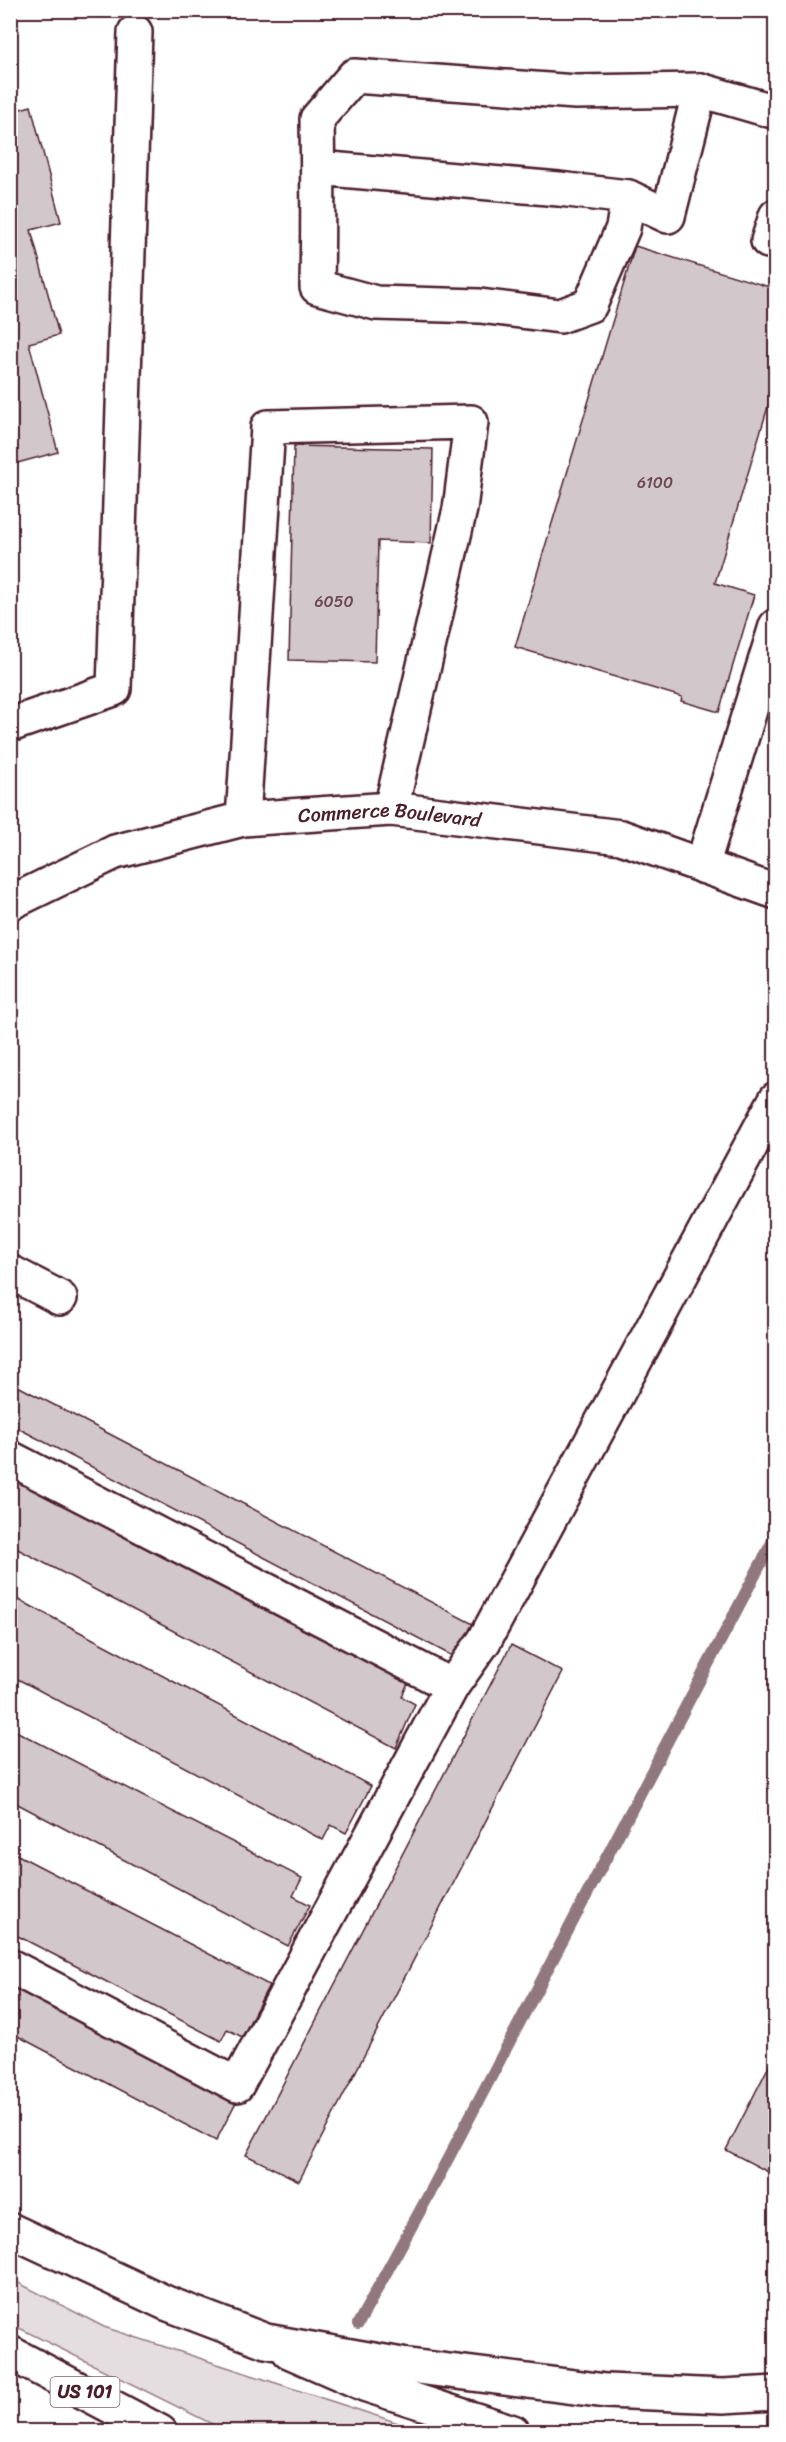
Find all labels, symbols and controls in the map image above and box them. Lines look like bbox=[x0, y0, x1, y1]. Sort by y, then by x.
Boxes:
house number: 6100 bbox=[637, 468, 673, 497]
house number: 6050 bbox=[314, 587, 354, 616]
street label: Commerce Boulevard bbox=[297, 791, 484, 837]
road number: US 101 bbox=[50, 2377, 119, 2407]

